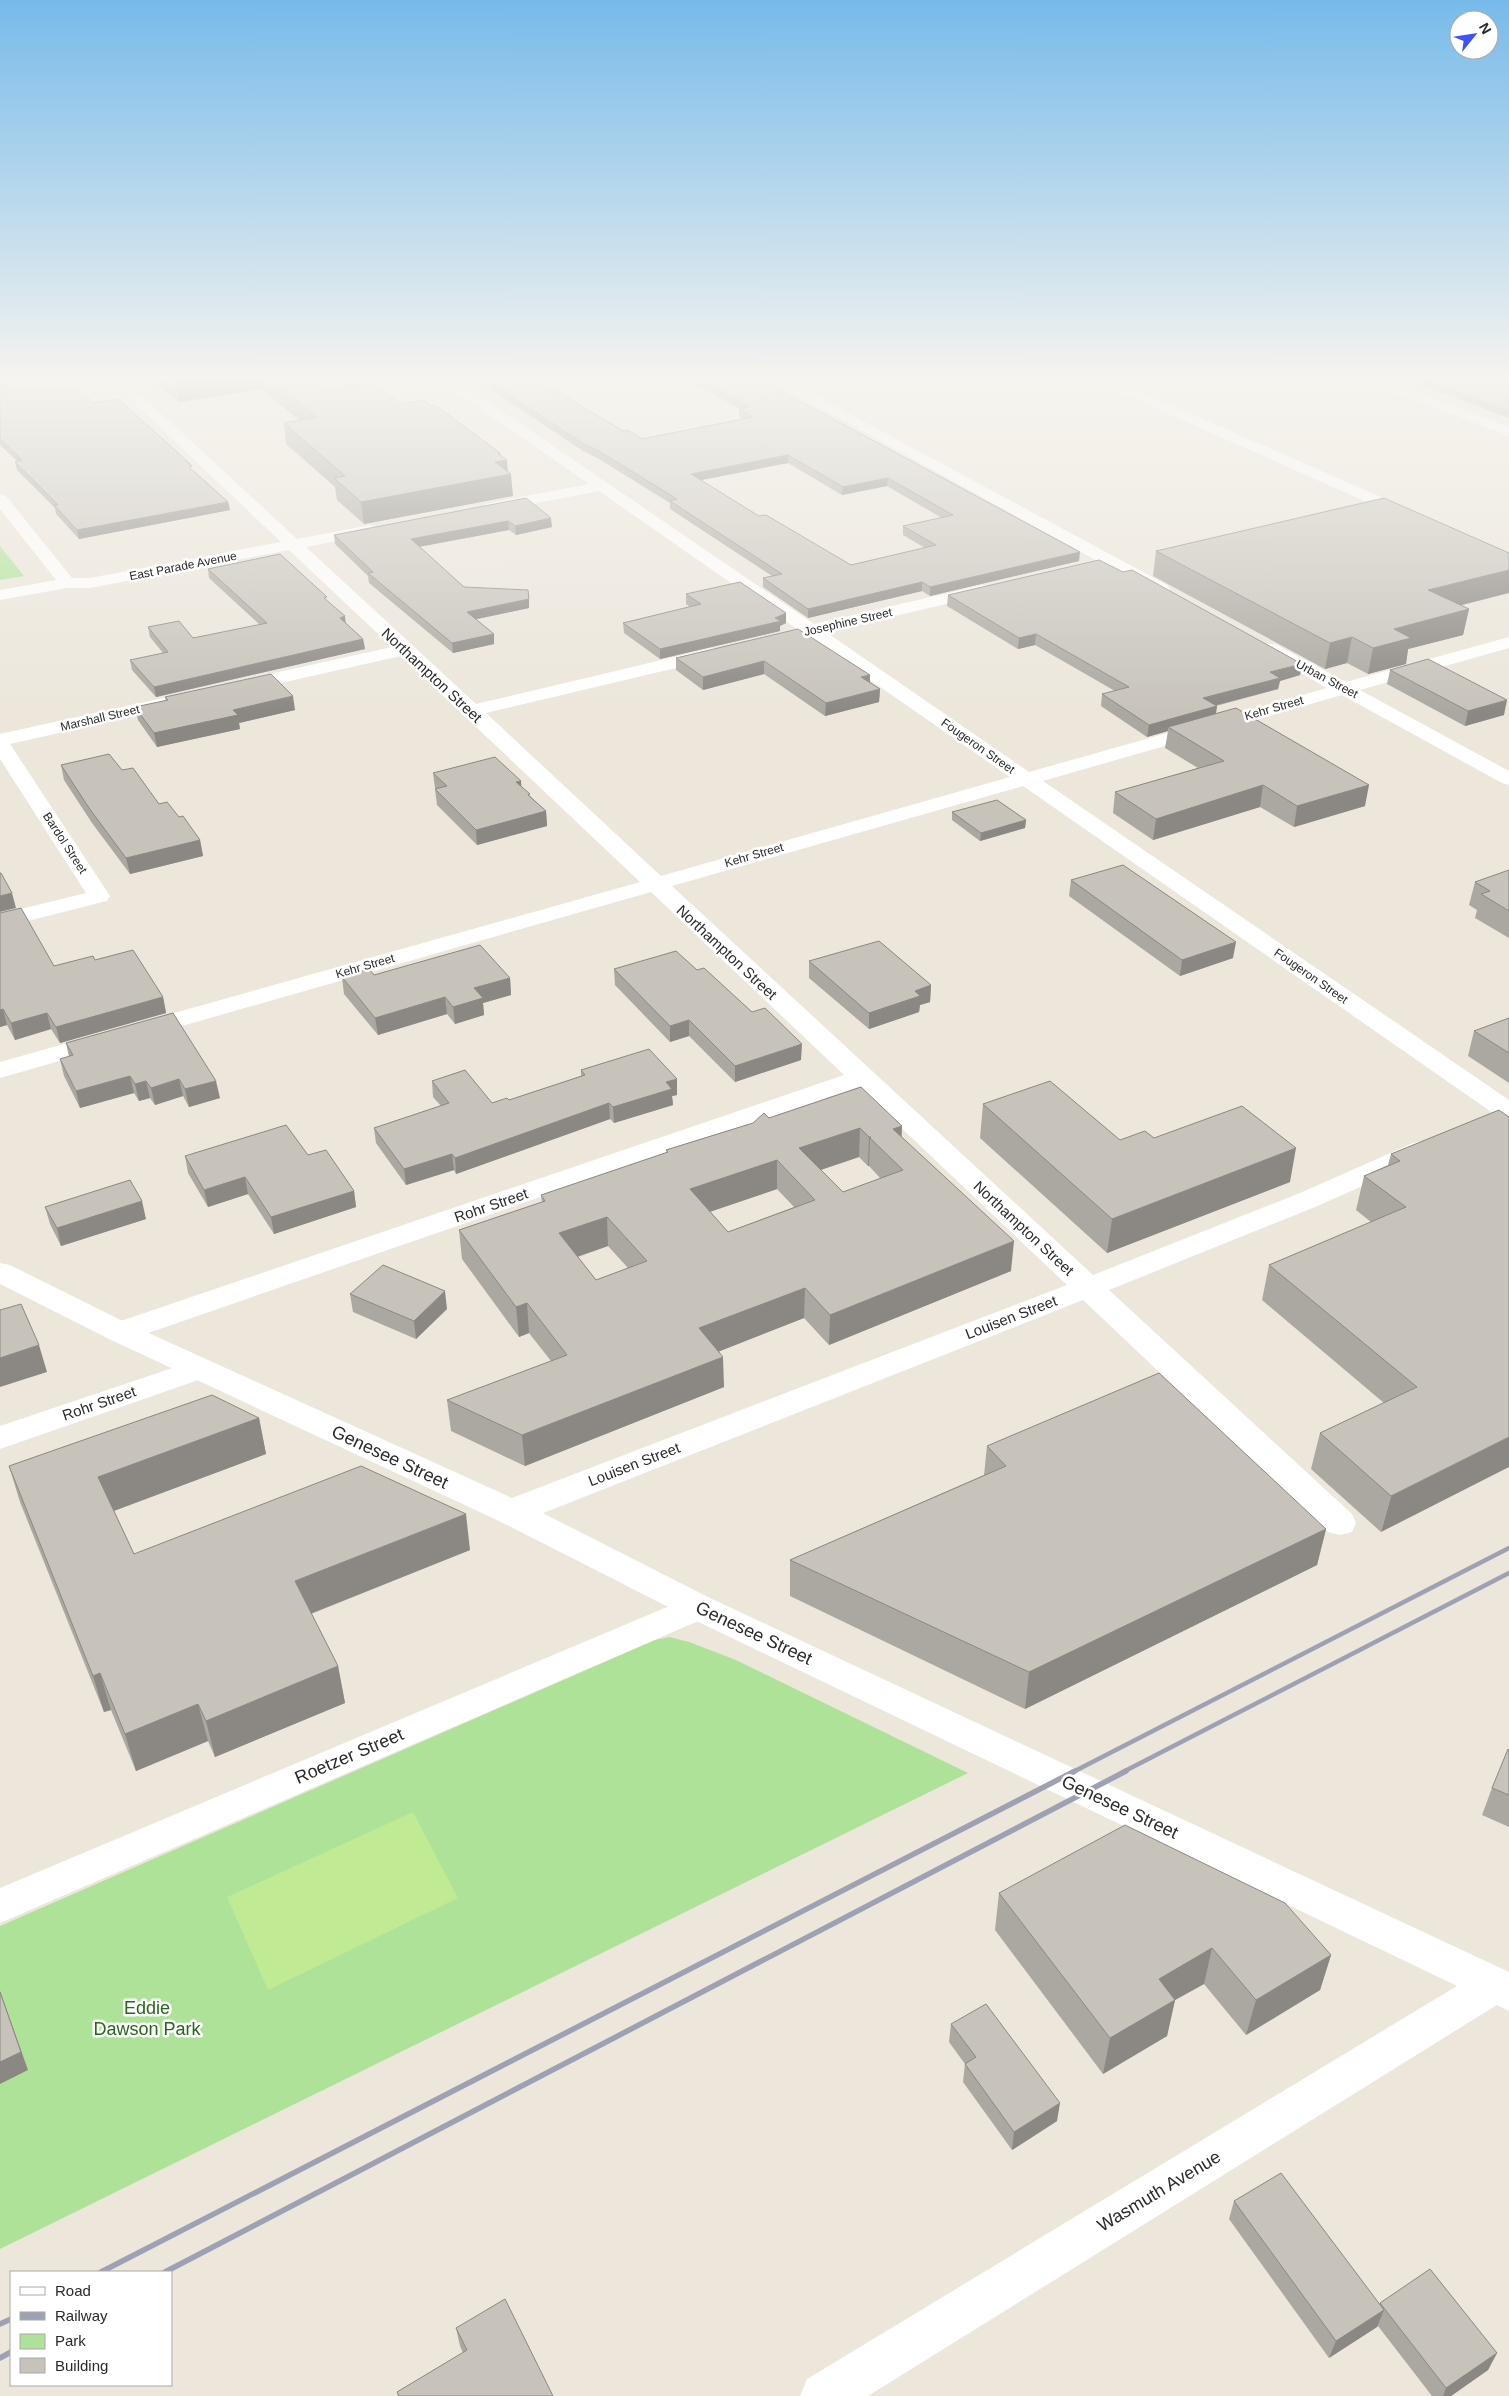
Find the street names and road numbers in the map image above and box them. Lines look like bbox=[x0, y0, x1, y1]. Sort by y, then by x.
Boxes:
street label: East Parade Avenue bbox=[128, 549, 238, 583]
street label: Josephine Street bbox=[803, 605, 894, 639]
street label: Northampton Street bbox=[378, 624, 486, 726]
street label: Urban Street bbox=[1294, 657, 1361, 701]
street label: Kehr Street bbox=[1243, 693, 1306, 723]
street label: Marshall Street bbox=[59, 702, 142, 734]
street label: Fougeron Street bbox=[938, 715, 1018, 777]
street label: Bardol Street bbox=[40, 810, 90, 877]
street label: Kehr Street bbox=[723, 840, 786, 870]
street label: Northampton Street bbox=[673, 901, 781, 1003]
street label: Fougeron Street bbox=[1271, 945, 1351, 1007]
street label: Kehr Street bbox=[334, 951, 397, 981]
street label: Northampton Street bbox=[970, 1177, 1078, 1279]
street label: Rohr Street bbox=[452, 1184, 531, 1226]
street label: Louisen Street bbox=[963, 1291, 1060, 1342]
street label: Rohr Street bbox=[60, 1382, 139, 1424]
street label: Genesee Street bbox=[329, 1421, 451, 1493]
street label: Louisen Street bbox=[586, 1438, 683, 1489]
street label: Genesee Street bbox=[693, 1597, 815, 1669]
street label: Roetzer Street bbox=[292, 1724, 406, 1788]
street label: Genesee Street bbox=[1059, 1771, 1181, 1843]
street label: Wasmuth Avenue bbox=[1094, 2146, 1224, 2236]

